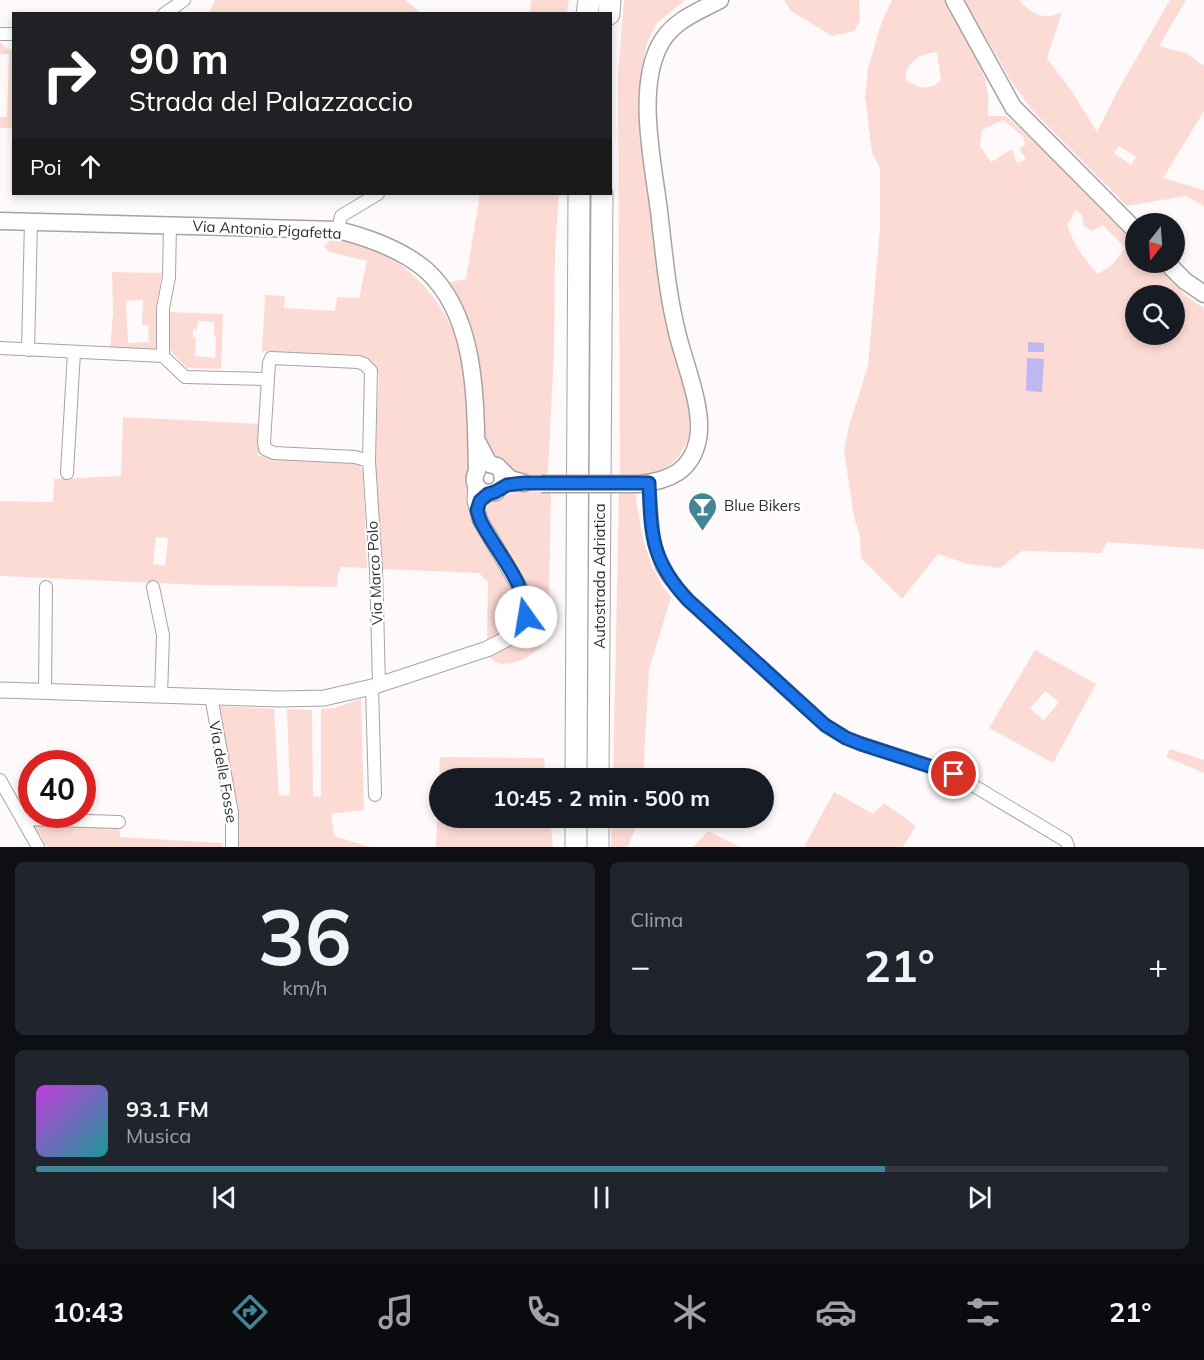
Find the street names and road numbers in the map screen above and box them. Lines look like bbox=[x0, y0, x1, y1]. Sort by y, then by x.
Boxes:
street label: Via Antonio Pigafetta bbox=[192, 216, 342, 243]
street label: Autostrada Adriatica bbox=[590, 503, 609, 649]
street label: Via Marco Polo bbox=[362, 521, 387, 625]
street label: Via delle Fosse bbox=[205, 719, 242, 824]

